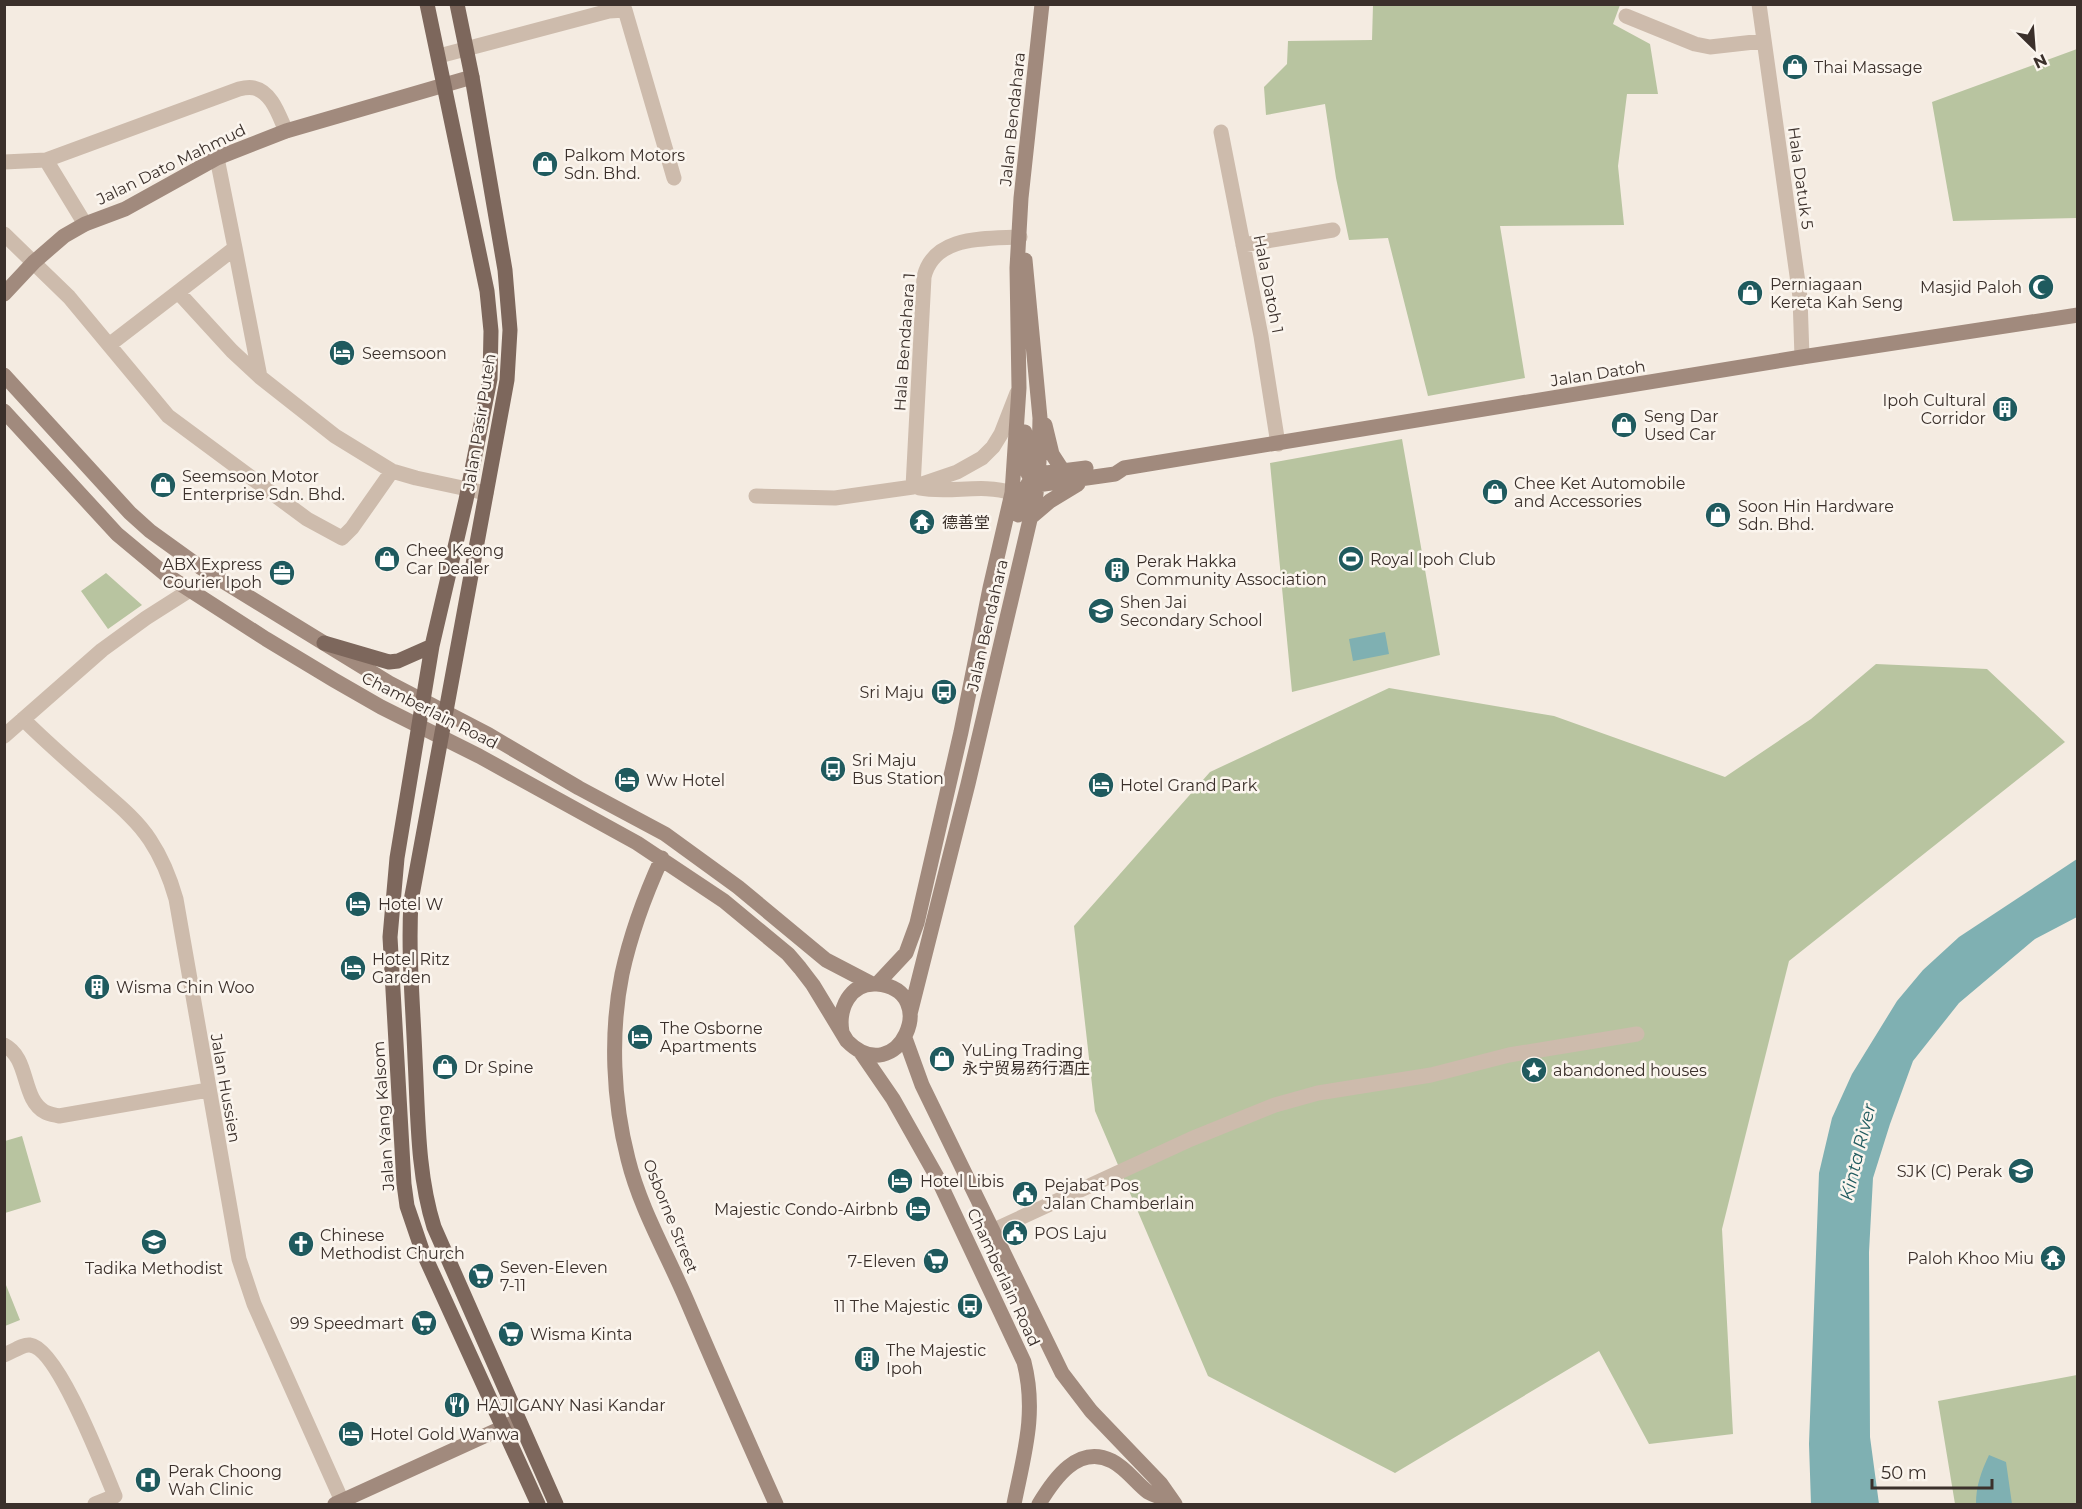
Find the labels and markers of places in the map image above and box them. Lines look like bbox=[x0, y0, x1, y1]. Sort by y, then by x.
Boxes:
shop icon: Thai Massage bbox=[1780, 52, 1810, 82]
place label: Thai Massage bbox=[1814, 58, 1922, 77]
place label: Palkom Motors Sdn. Bhd. bbox=[564, 146, 685, 183]
shop icon: Palkom Motors Sdn. Bhd. bbox=[530, 149, 560, 179]
mosque icon: Masjid Paloh bbox=[2026, 272, 2056, 302]
place label: Perniagaan Kereta Kah Seng bbox=[1770, 275, 1903, 312]
shop icon: Perniagaan Kereta Kah Seng bbox=[1735, 278, 1765, 308]
place label: Masjid Paloh bbox=[1920, 278, 2022, 297]
hotel icon: Seemsoon bbox=[327, 338, 357, 368]
place label: Seemsoon bbox=[362, 344, 447, 363]
place label: Ipoh Cultural Corridor bbox=[1883, 391, 1986, 428]
building icon: Ipoh Cultural Corridor bbox=[1990, 394, 2020, 424]
place label: Seng Dar Used Car bbox=[1644, 407, 1719, 444]
shop icon: Seng Dar Used Car bbox=[1609, 410, 1639, 440]
place label: Seemsoon Motor Enterprise Sdn. Bhd. bbox=[182, 467, 345, 504]
shop icon: Seemsoon Motor Enterprise Sdn. Bhd. bbox=[148, 470, 178, 500]
place label: Chee Ket Automobile and Accessories bbox=[1514, 474, 1685, 511]
shop icon: Chee Ket Automobile and Accessories bbox=[1480, 477, 1510, 507]
place label: Soon Hin Hardware Sdn. Bhd. bbox=[1738, 497, 1894, 534]
shop icon: Soon Hin Hardware Sdn. Bhd. bbox=[1703, 500, 1733, 530]
temple icon: 德善堂 bbox=[907, 507, 937, 537]
place label: 德善堂 bbox=[942, 513, 990, 532]
place label: Chee Keong Car Dealer bbox=[406, 541, 504, 578]
shop icon: Chee Keong Car Dealer bbox=[372, 544, 402, 574]
sports icon: Royal Ipoh Club bbox=[1336, 544, 1366, 574]
place label: Royal Ipoh Club bbox=[1370, 550, 1496, 569]
place label: Perak Hakka Community Association bbox=[1136, 552, 1327, 589]
place label: ABX Express Courier Ipoh bbox=[163, 555, 262, 592]
building icon: Perak Hakka Community Association bbox=[1102, 555, 1132, 585]
office icon: ABX Express Courier Ipoh bbox=[267, 558, 297, 588]
place label: Shen Jai Secondary School bbox=[1120, 593, 1263, 630]
school or university icon: Shen Jai Secondary School bbox=[1086, 596, 1116, 626]
bus stop icon: Sri Maju bbox=[929, 677, 959, 707]
place label: Sri Maju bbox=[860, 683, 924, 702]
place label: Sri Maju Bus Station bbox=[852, 751, 944, 788]
bus stop icon: Sri Maju Bus Station bbox=[818, 754, 848, 784]
hotel icon: Ww Hotel bbox=[612, 765, 642, 795]
hotel icon: Hotel Grand Park bbox=[1086, 770, 1116, 800]
place label: Ww Hotel bbox=[646, 771, 725, 790]
place label: Hotel Grand Park bbox=[1120, 776, 1258, 795]
hotel icon: Hotel W bbox=[343, 889, 373, 919]
place label: Hotel W bbox=[378, 895, 443, 914]
place label: Hotel Ritz Garden bbox=[372, 950, 450, 987]
hotel icon: Hotel Ritz Garden bbox=[338, 953, 368, 983]
building icon: Wisma Chin Woo bbox=[82, 972, 112, 1002]
place label: Wisma Chin Woo bbox=[116, 978, 255, 997]
place label: The Osborne Apartments bbox=[660, 1019, 763, 1056]
hotel icon: The Osborne Apartments bbox=[625, 1022, 655, 1052]
place label: YuLing Trading 永宁贸易药行酒庄 bbox=[962, 1041, 1090, 1078]
shop icon: YuLing Trading 永宁贸易药行酒庄 bbox=[927, 1044, 957, 1074]
shop icon: Dr Spine bbox=[430, 1052, 460, 1082]
place icon: abandoned houses bbox=[1519, 1055, 1549, 1085]
place label: Dr Spine bbox=[464, 1058, 533, 1077]
place label: abandoned houses bbox=[1553, 1061, 1707, 1080]
school or university icon: SJK (C) Perak bbox=[2006, 1156, 2036, 1186]
place label: SJK (C) Perak bbox=[1897, 1162, 2002, 1181]
hotel icon: Hotel Libis bbox=[885, 1166, 915, 1196]
place label: Hotel Libis bbox=[920, 1172, 1004, 1191]
place label: Pejabat Pos Jalan Chamberlain bbox=[1043, 1176, 1194, 1213]
public building icon: Pejabat Pos Jalan Chamberlain bbox=[1010, 1179, 1040, 1209]
hotel icon: Majestic Condo-Airbnb bbox=[903, 1194, 933, 1224]
place label: Majestic Condo-Airbnb bbox=[714, 1200, 898, 1219]
public building icon: POS Laju bbox=[1000, 1218, 1030, 1248]
place label: POS Laju bbox=[1034, 1224, 1107, 1243]
place label: Chinese Methodist Church bbox=[320, 1226, 465, 1263]
school or university icon: Tadika Methodist bbox=[139, 1227, 169, 1257]
church icon: Chinese Methodist Church bbox=[286, 1229, 316, 1259]
temple icon: Paloh Khoo Miu bbox=[2038, 1243, 2068, 1273]
supermarket icon: 7-Eleven bbox=[921, 1246, 951, 1276]
place label: Paloh Khoo Miu bbox=[1907, 1249, 2034, 1268]
place label: 7-Eleven bbox=[848, 1252, 916, 1271]
place label: Seven-Eleven 7-11 bbox=[500, 1258, 608, 1295]
place label: Tadika Methodist bbox=[85, 1259, 224, 1278]
supermarket icon: Seven-Eleven 7-11 bbox=[466, 1261, 496, 1291]
bus stop icon: 11 The Majestic bbox=[955, 1291, 985, 1321]
place label: 11 The Majestic bbox=[834, 1297, 950, 1316]
supermarket icon: 99 Speedmart bbox=[409, 1308, 439, 1338]
place label: 99 Speedmart bbox=[290, 1314, 404, 1333]
supermarket icon: Wisma Kinta bbox=[496, 1319, 526, 1349]
place label: Wisma Kinta bbox=[530, 1325, 632, 1344]
place label: The Majestic Ipoh bbox=[886, 1341, 986, 1378]
building icon: The Majestic Ipoh bbox=[852, 1344, 882, 1374]
restaurant icon: HAJI GANY Nasi Kandar bbox=[442, 1390, 472, 1420]
place label: HAJI GANY Nasi Kandar bbox=[476, 1396, 666, 1415]
hotel icon: Hotel Gold Wanwa bbox=[336, 1419, 366, 1449]
place label: Hotel Gold Wanwa bbox=[370, 1425, 519, 1444]
place label: Perak Choong Wah Clinic bbox=[168, 1462, 282, 1499]
hospital icon: Perak Choong Wah Clinic bbox=[133, 1465, 163, 1495]

